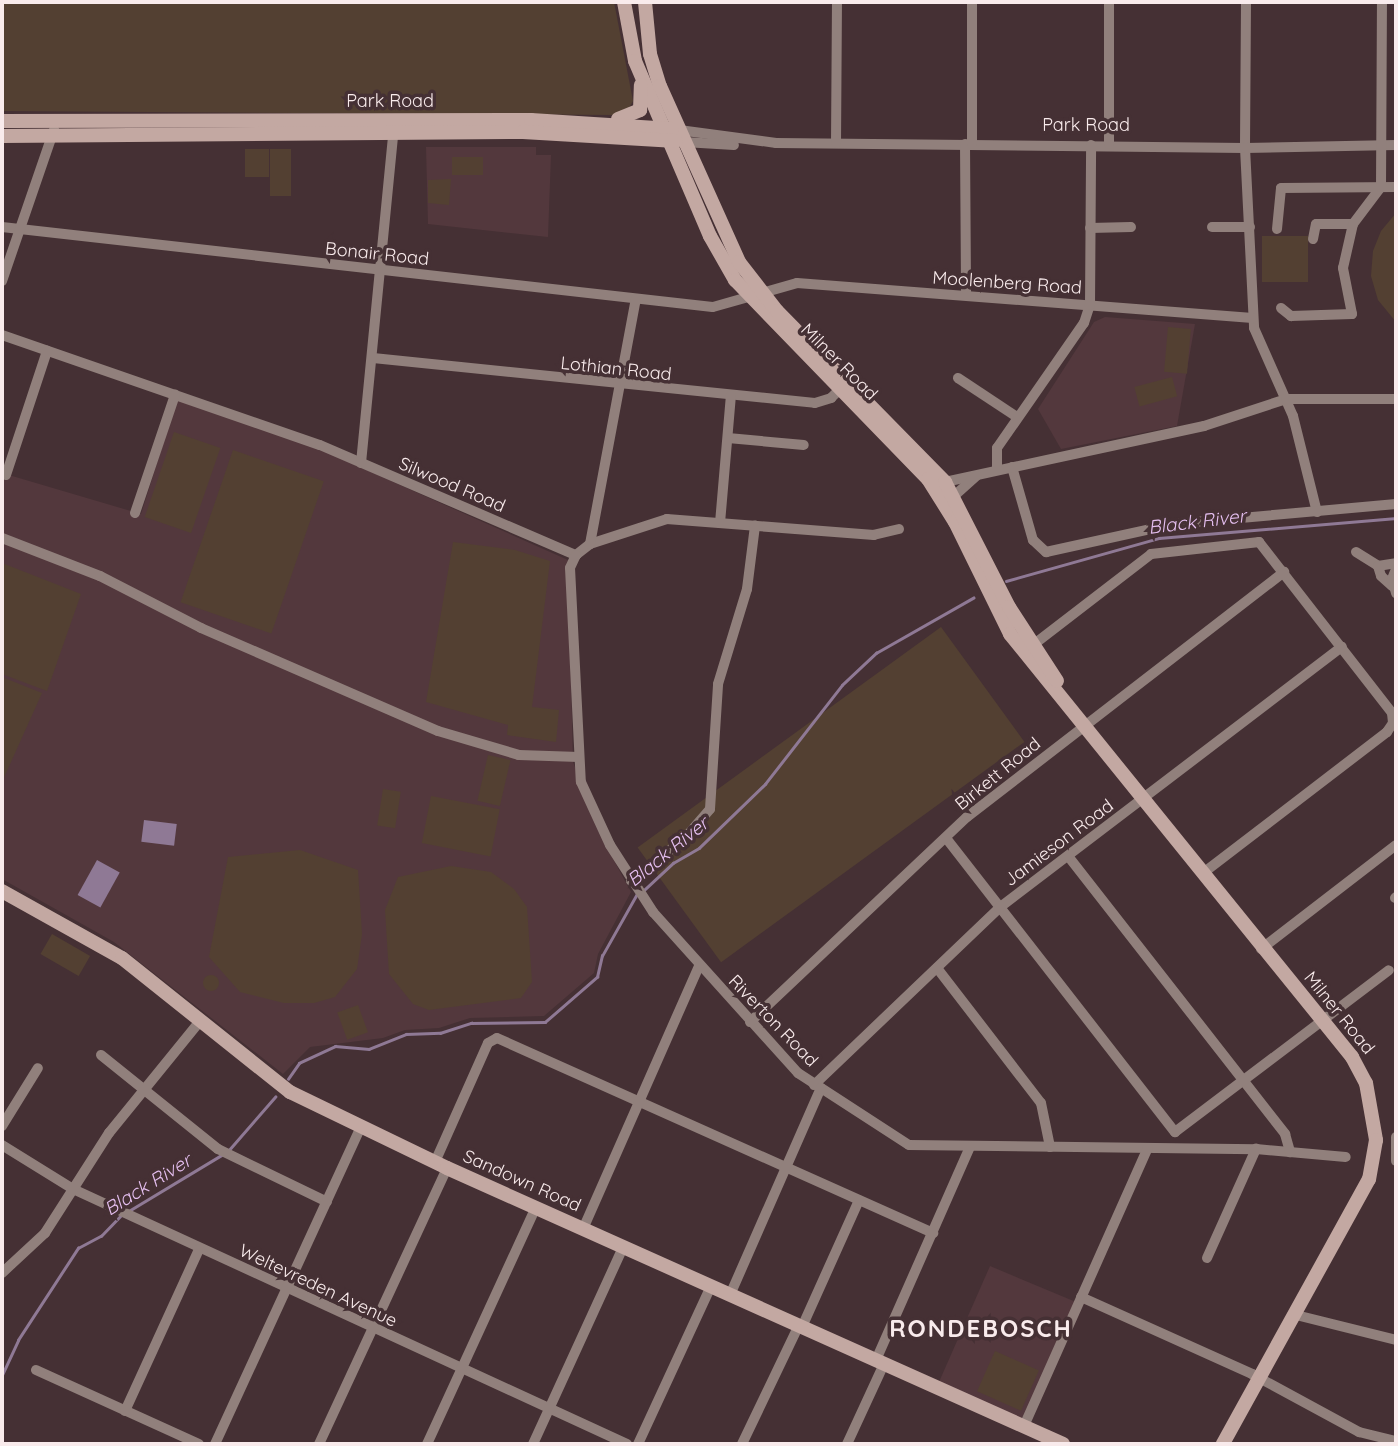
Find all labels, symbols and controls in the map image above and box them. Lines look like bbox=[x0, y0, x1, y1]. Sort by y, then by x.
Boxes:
street label: Park Road bbox=[346, 90, 434, 112]
street label: Park Road bbox=[1042, 114, 1130, 136]
street label: Bonair Road bbox=[324, 238, 430, 270]
street label: Moolenberg Road bbox=[932, 267, 1082, 299]
street label: Milner Road bbox=[796, 319, 882, 405]
street label: Lothian Road bbox=[559, 352, 673, 386]
street label: Silwood Road bbox=[395, 453, 509, 517]
water label: Black River bbox=[1147, 505, 1247, 539]
street label: Birkett Road bbox=[951, 733, 1045, 815]
street label: Jamieson Road bbox=[1000, 795, 1118, 891]
water label: Black River bbox=[623, 812, 713, 892]
street label: Milner Road bbox=[1299, 967, 1379, 1059]
street label: Riverton Road bbox=[724, 971, 822, 1071]
street label: Sandown Road bbox=[460, 1145, 584, 1217]
water label: Black River bbox=[100, 1149, 196, 1221]
street label: Weltevreden Avenue bbox=[236, 1240, 400, 1332]
district label: RONDEBOSCH bbox=[890, 1315, 1072, 1343]

